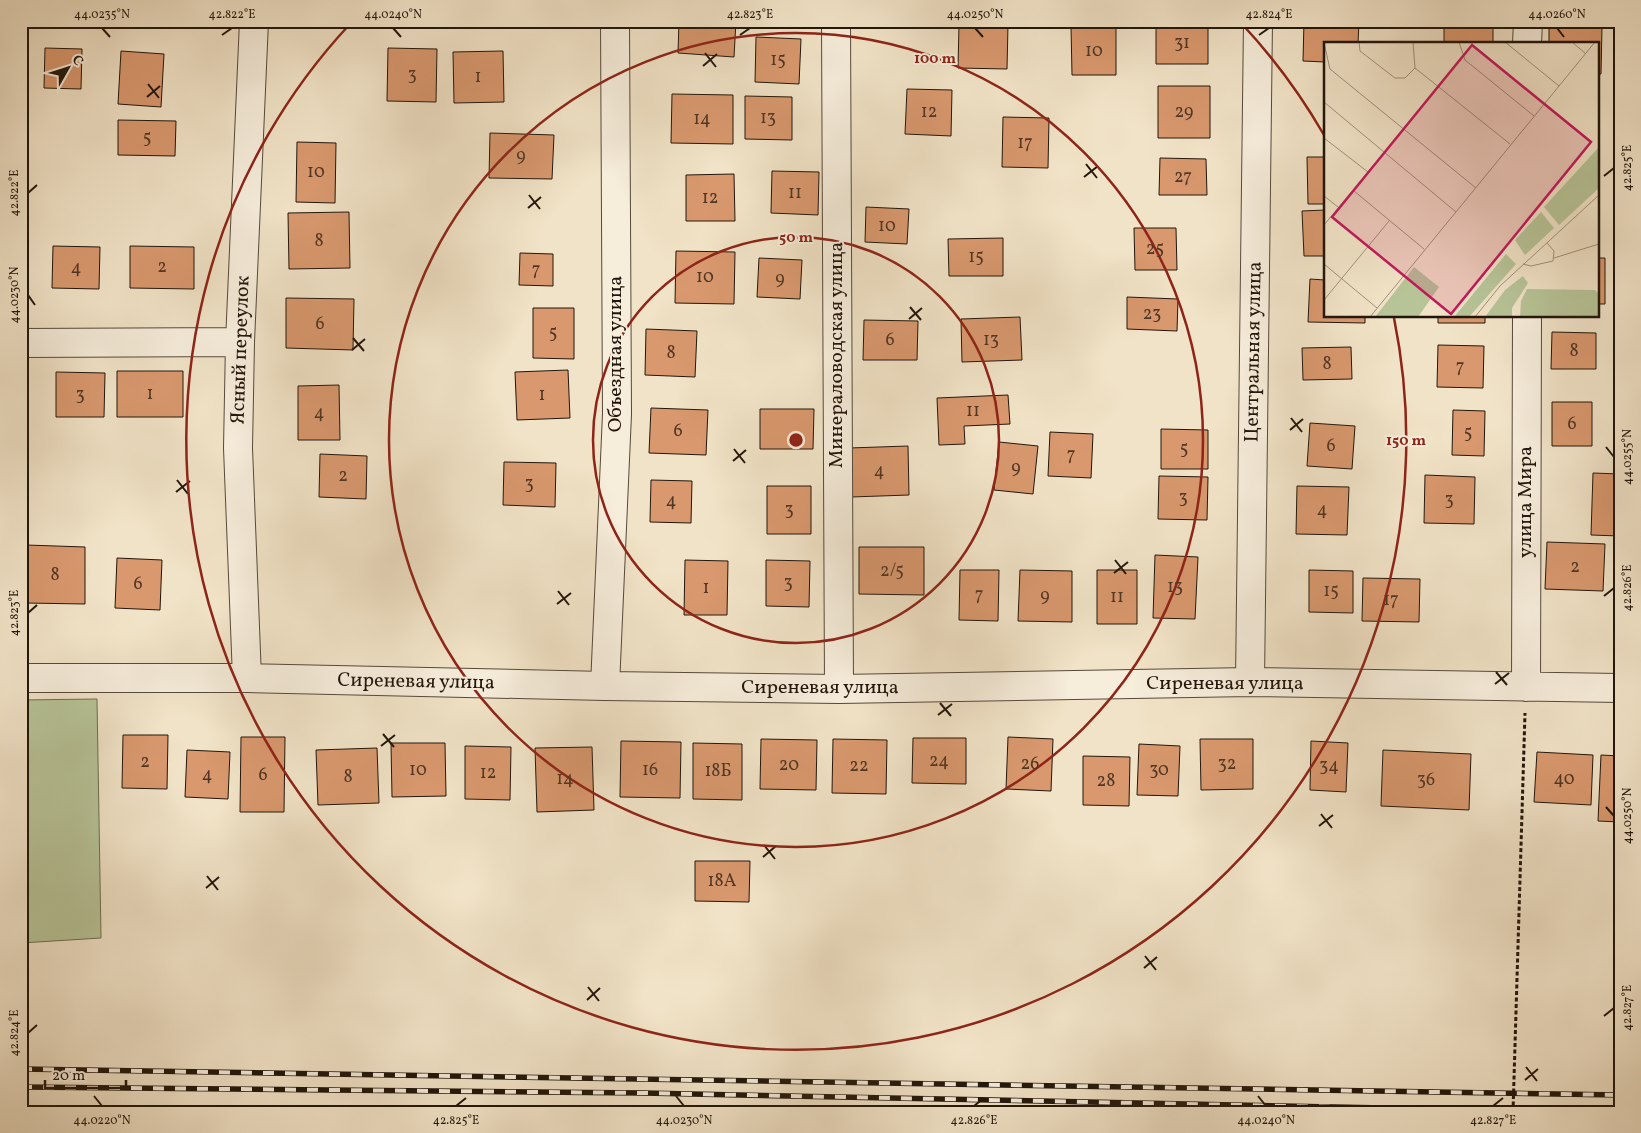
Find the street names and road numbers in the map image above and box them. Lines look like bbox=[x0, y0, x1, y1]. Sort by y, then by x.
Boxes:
street label: Минераловодская улица bbox=[823, 242, 851, 468]
street label: Центральная улица bbox=[1238, 261, 1270, 443]
street label: Ясный переулок bbox=[224, 275, 258, 425]
street label: Объездная улица bbox=[602, 276, 630, 432]
street label: улица Мира bbox=[1512, 446, 1540, 558]
street label: Сиреневая улица bbox=[337, 667, 495, 697]
street label: Сиреневая улица bbox=[1146, 670, 1304, 698]
street label: Сиреневая улица bbox=[741, 674, 899, 702]

